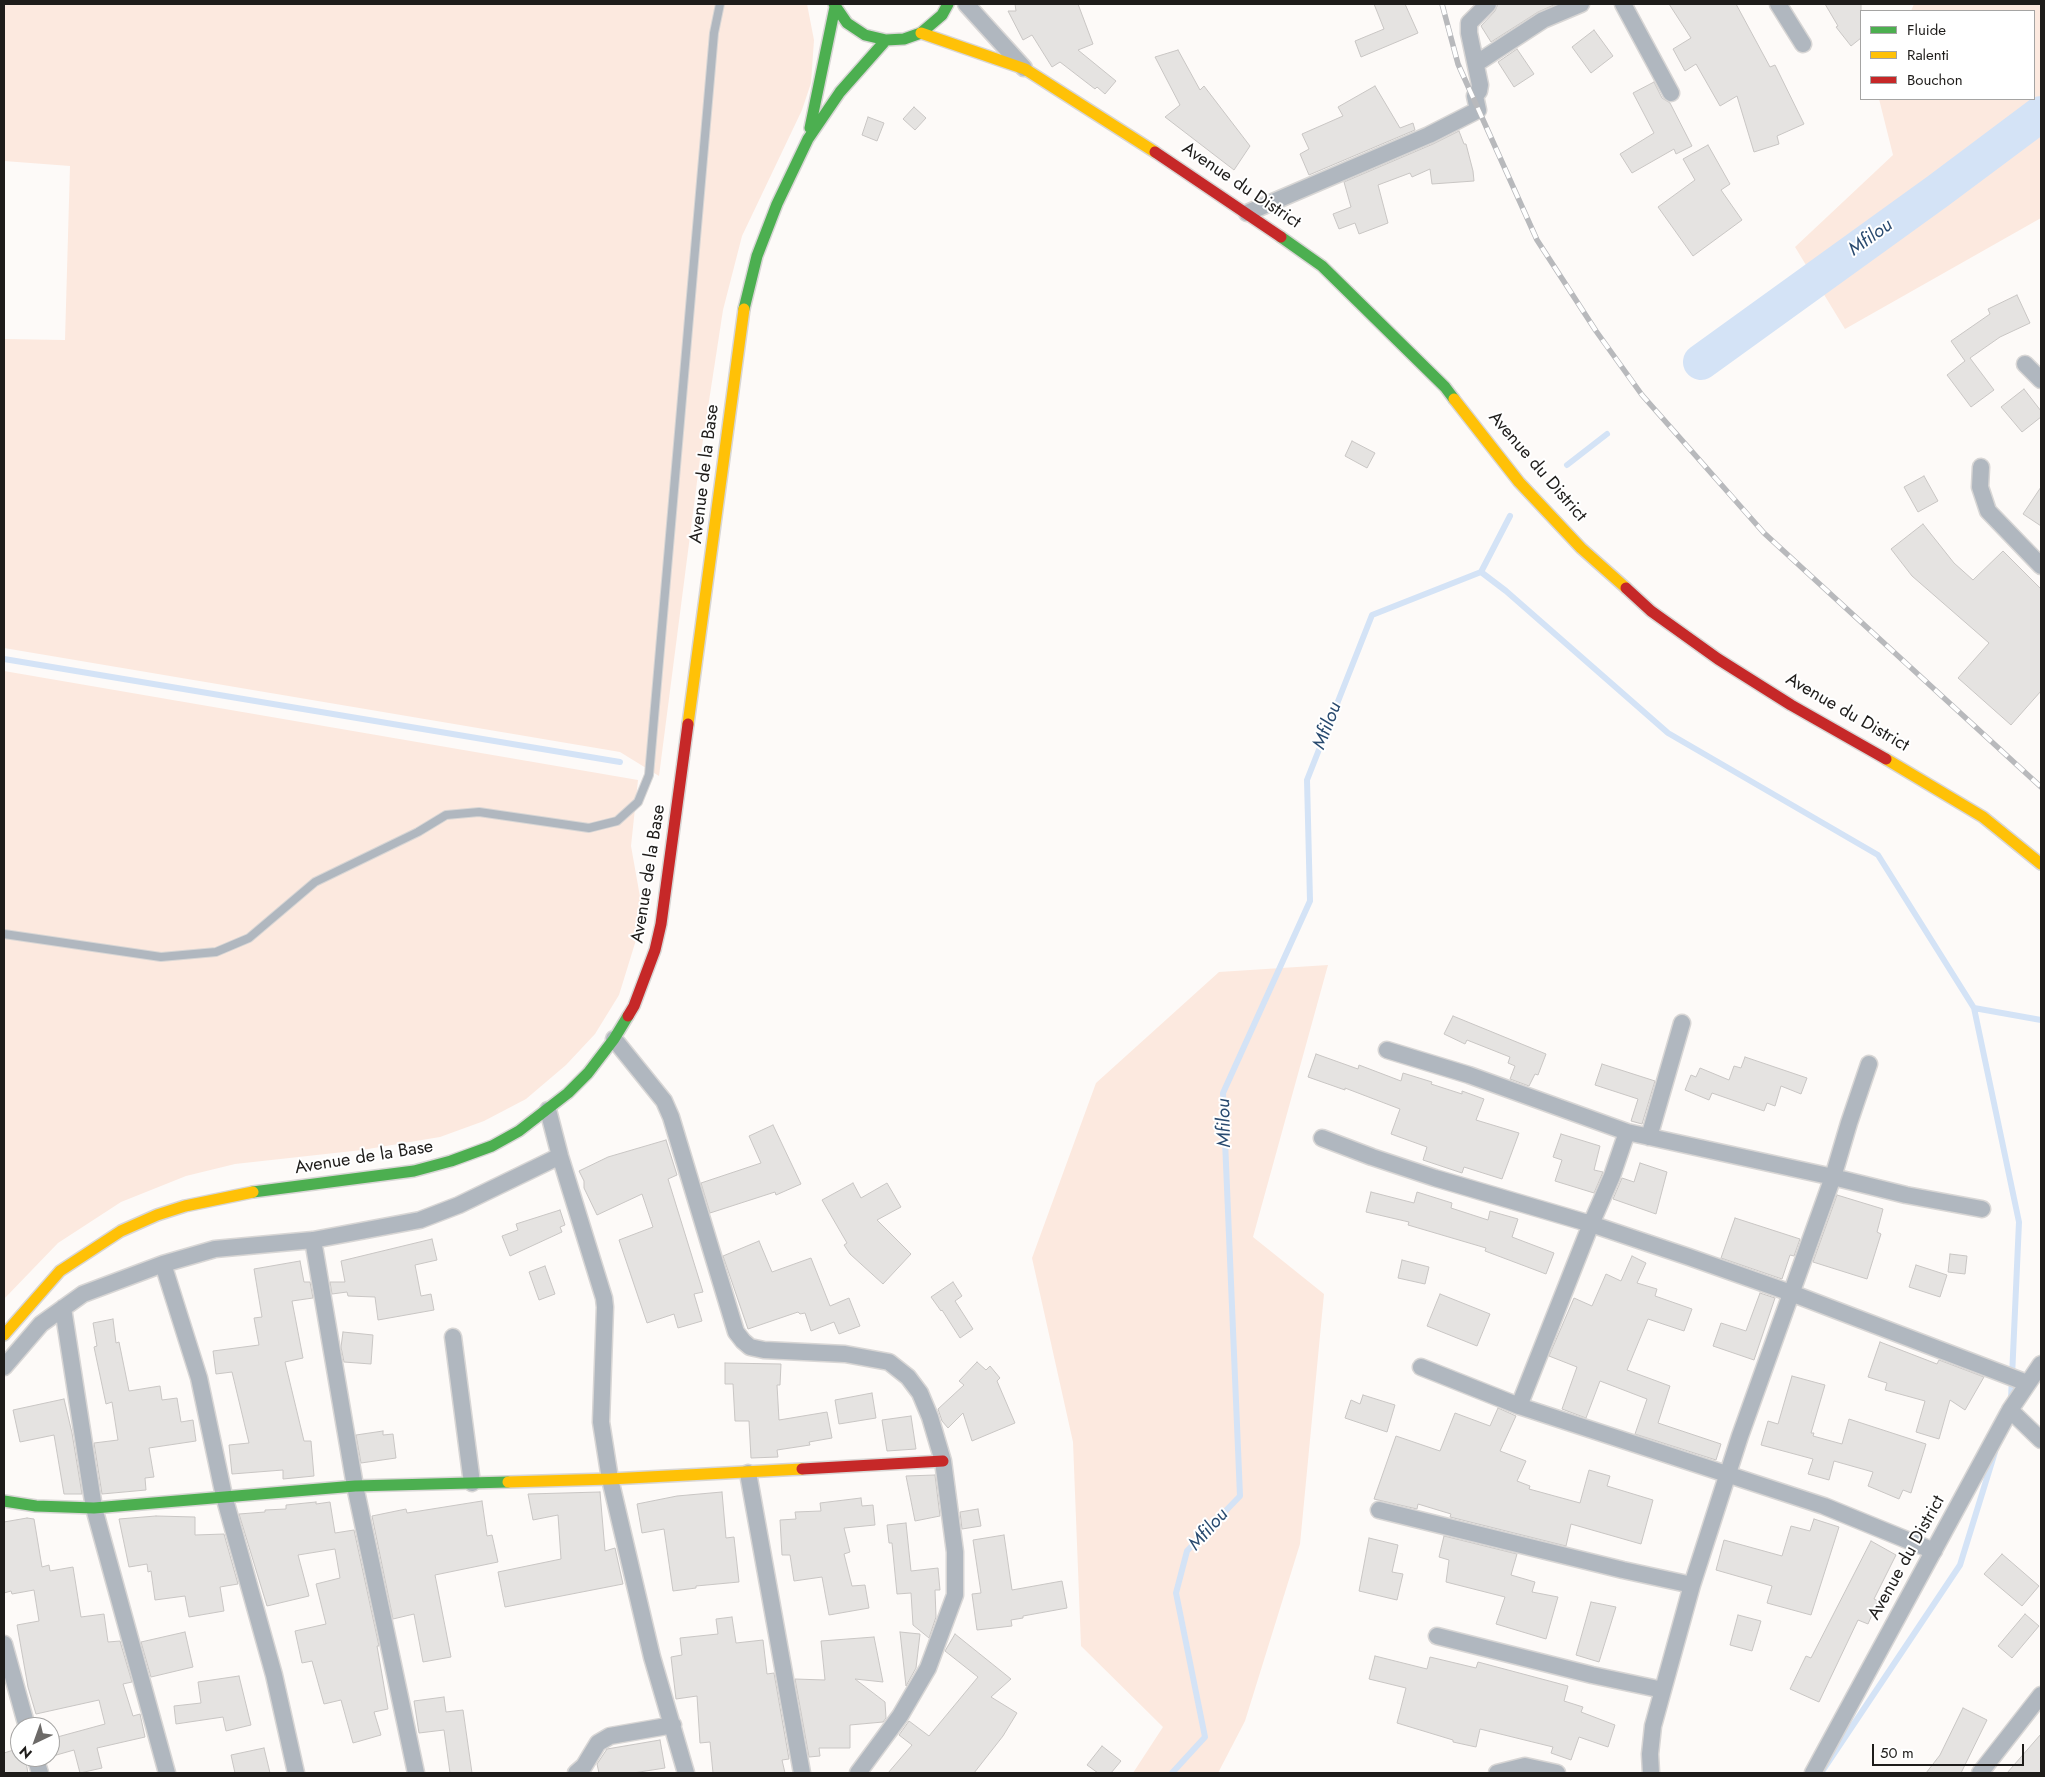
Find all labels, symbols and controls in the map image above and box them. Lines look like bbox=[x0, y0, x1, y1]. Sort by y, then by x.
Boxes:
legend bbox=[1860, 10, 2035, 100]
text: Fluide bbox=[1907, 19, 1946, 41]
text: Ralenti bbox=[1907, 44, 1949, 66]
text: Bouchon bbox=[1907, 69, 1963, 91]
street label: Avenue du District bbox=[1177, 138, 1305, 234]
water label: Mfilou bbox=[1844, 214, 1898, 262]
street label: Avenue de la Base bbox=[686, 403, 724, 545]
street label: Avenue du District bbox=[1483, 408, 1591, 526]
street label: Avenue du District bbox=[1781, 669, 1913, 757]
water label: Mfilou bbox=[1309, 699, 1347, 753]
street label: Avenue de la Base bbox=[627, 803, 671, 945]
water label: Mfilou bbox=[1213, 1098, 1237, 1148]
street label: Avenue de la Base bbox=[293, 1136, 435, 1180]
street label: Avenue du District bbox=[1864, 1492, 1950, 1624]
water label: Mfilou bbox=[1184, 1504, 1234, 1556]
north arrow bbox=[10, 1717, 60, 1767]
scale bar bbox=[1875, 1734, 2028, 1766]
text: N bbox=[15, 1741, 36, 1764]
text: 50 m bbox=[1880, 1742, 1914, 1764]

